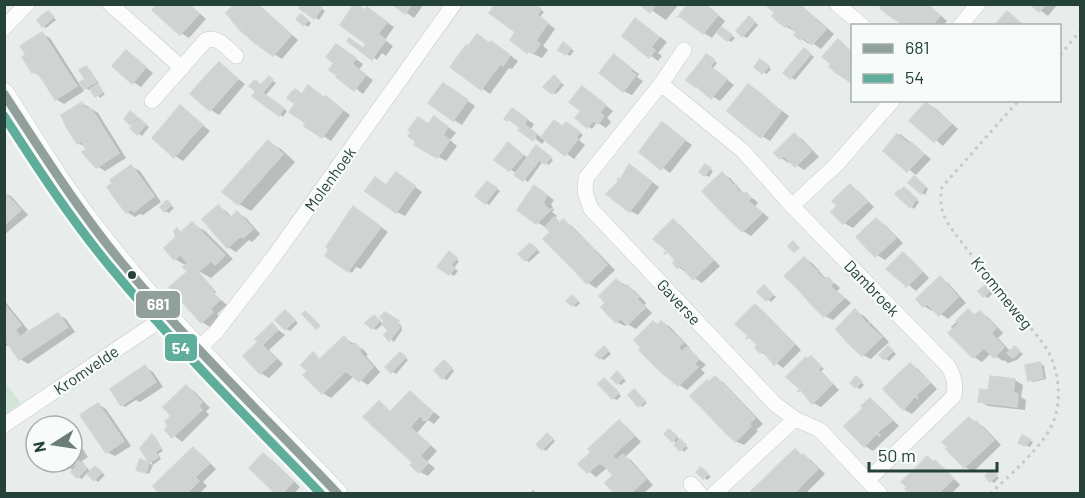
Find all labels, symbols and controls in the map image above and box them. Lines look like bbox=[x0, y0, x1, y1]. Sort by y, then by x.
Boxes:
legend bbox=[851, 24, 1061, 102]
text: 681 bbox=[905, 36, 929, 58]
text: 54 bbox=[905, 66, 924, 88]
street label: Molenhoek bbox=[300, 143, 359, 215]
street label: Krommeweg bbox=[968, 253, 1037, 333]
street label: Dambroek bbox=[841, 256, 904, 320]
unlabelled marker bbox=[126, 269, 138, 281]
street label: Gaverse bbox=[653, 275, 705, 328]
line badge: 681 bbox=[135, 290, 181, 319]
text: 681 bbox=[147, 294, 169, 313]
line badge: 54 bbox=[164, 333, 198, 362]
text: 54 bbox=[172, 338, 190, 357]
street label: Kromvelde bbox=[50, 341, 122, 398]
north arrow bbox=[24, 414, 84, 474]
scale bar bbox=[869, 435, 996, 473]
text: N bbox=[28, 440, 49, 454]
text: 50 m bbox=[878, 444, 916, 466]

